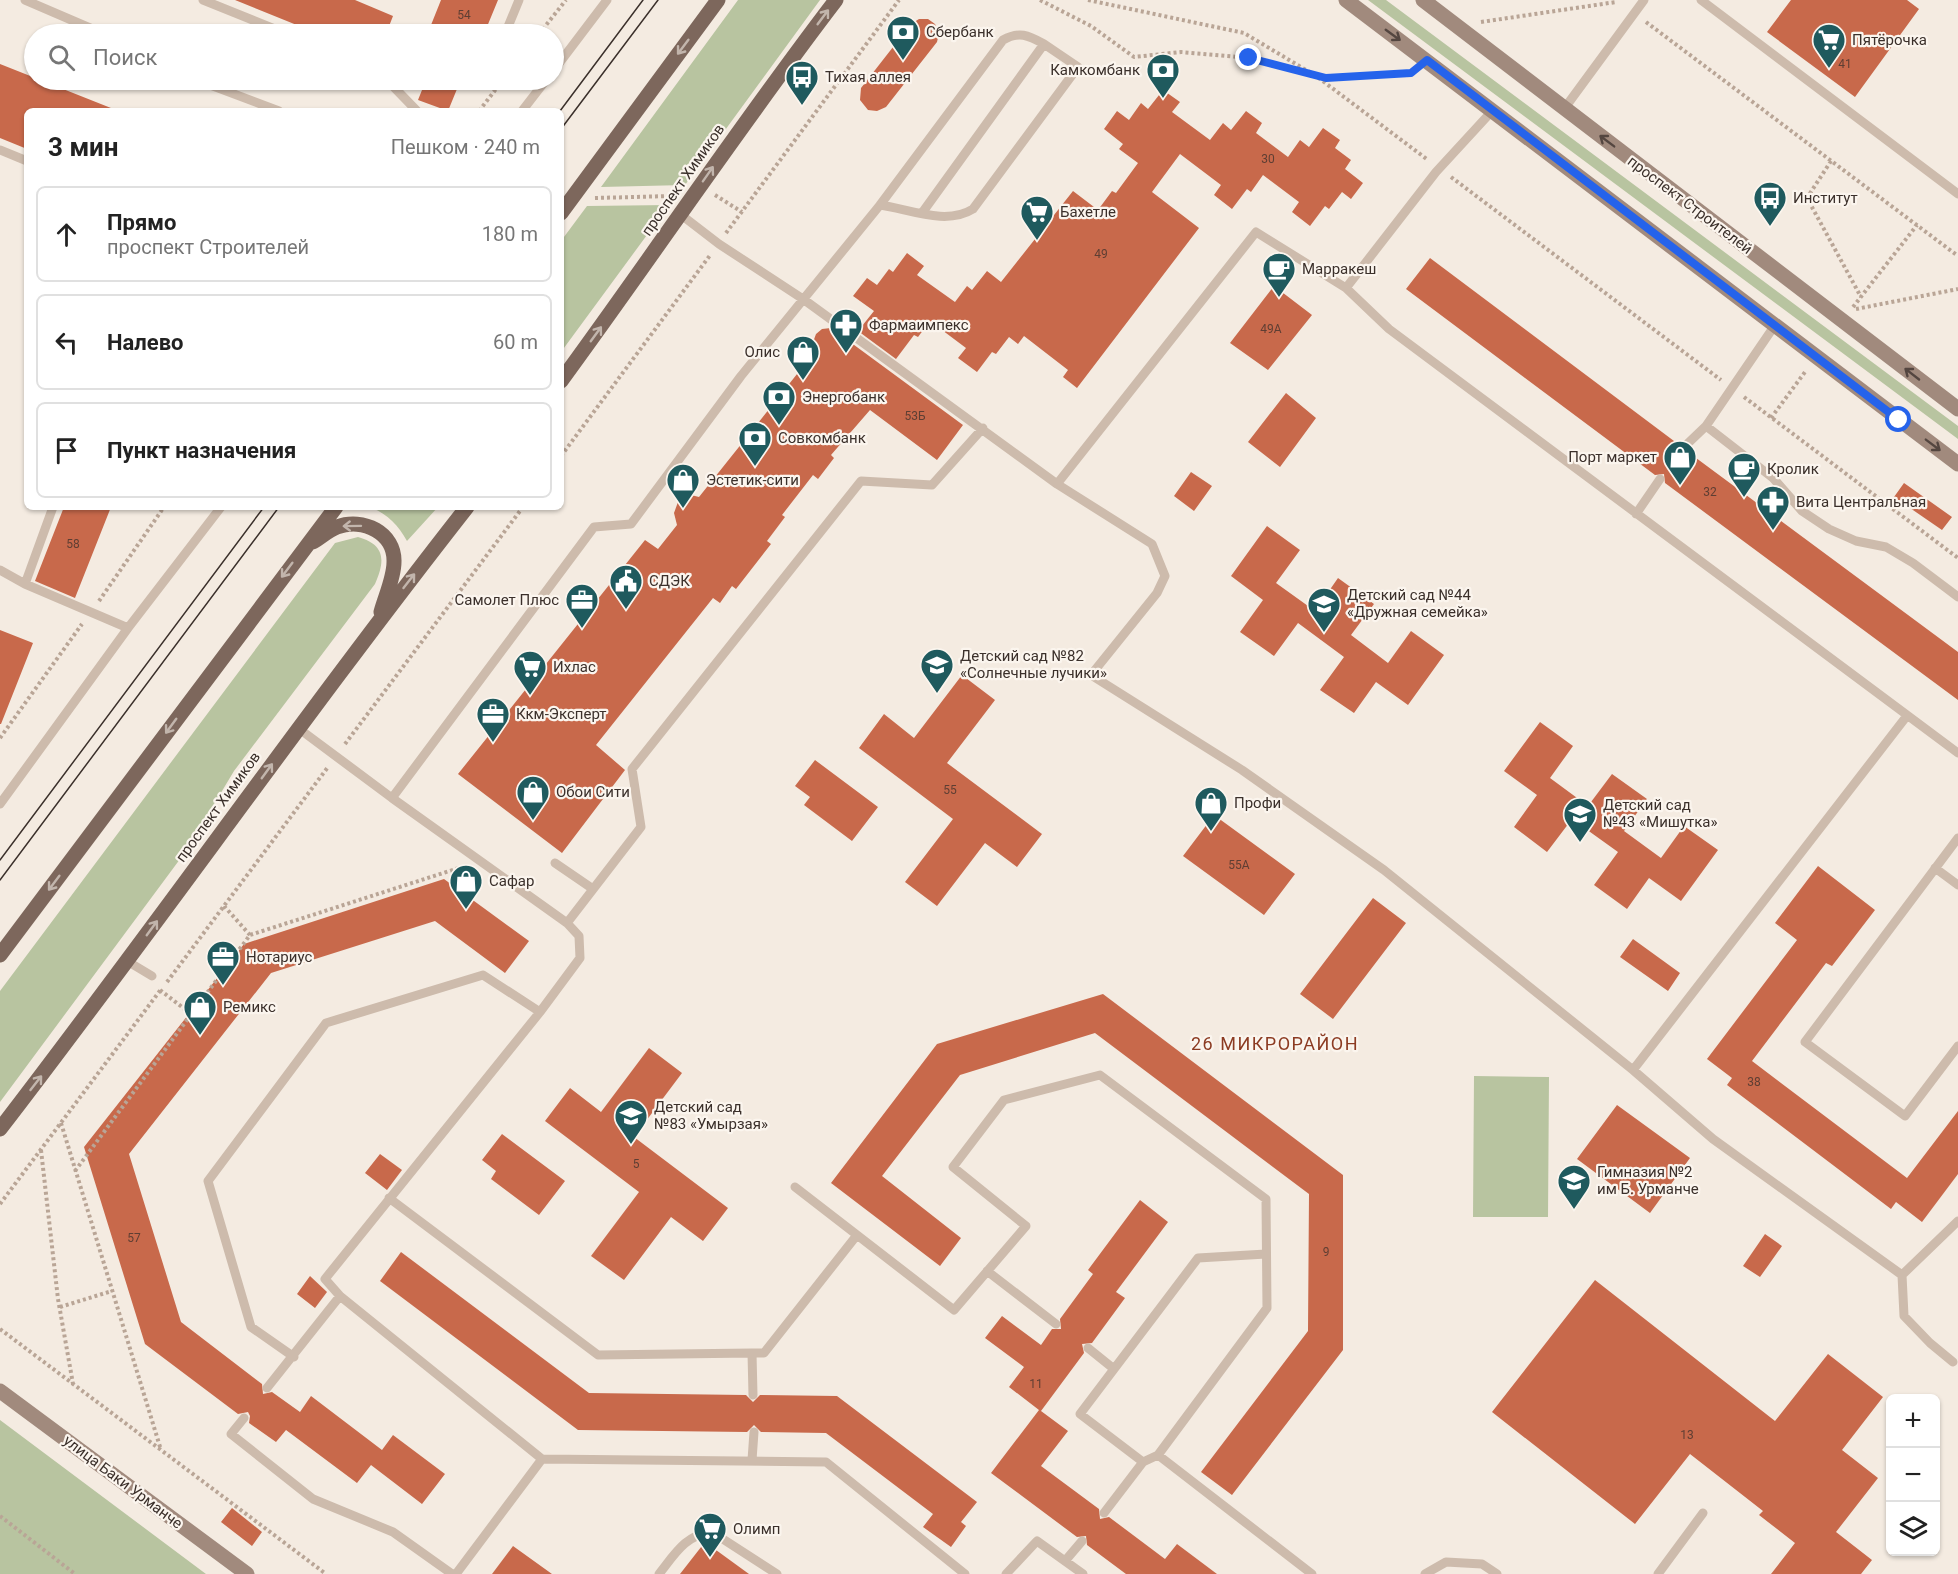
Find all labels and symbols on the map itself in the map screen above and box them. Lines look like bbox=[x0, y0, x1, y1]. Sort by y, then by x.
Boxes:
house number: 54 bbox=[457, 8, 471, 22]
one-way arrow bbox=[817, 9, 830, 25]
bank icon: Сбербанк bbox=[885, 14, 921, 61]
supermarket icon: Пятёрочка bbox=[1811, 22, 1847, 69]
place label: Сбербанк bbox=[926, 23, 994, 41]
one-way arrow bbox=[1385, 28, 1401, 41]
place label: Пятёрочка bbox=[1852, 31, 1927, 49]
one-way arrow bbox=[676, 38, 689, 54]
route end bbox=[1235, 44, 1261, 70]
bank icon: Камкомбанк bbox=[1145, 52, 1181, 99]
house number: 41 bbox=[1838, 57, 1852, 71]
bus stop icon: Тихая аллея bbox=[784, 59, 820, 106]
place label: Камкомбанк bbox=[1050, 61, 1140, 79]
place label: Тихая аллея bbox=[825, 68, 911, 86]
street label: проспект Химиков bbox=[638, 121, 728, 239]
one-way arrow bbox=[1599, 134, 1615, 147]
house number: 30 bbox=[1261, 152, 1275, 166]
street label: проспект Строителей bbox=[1624, 152, 1756, 258]
one-way arrow bbox=[702, 167, 714, 183]
bus stop icon: Институт bbox=[1752, 180, 1788, 227]
place label: Институт bbox=[1793, 189, 1858, 207]
supermarket icon: Бахетле bbox=[1019, 194, 1055, 241]
place label: Бахетле bbox=[1060, 203, 1116, 221]
house number: 49 bbox=[1094, 247, 1108, 261]
cafe icon: Марракеш bbox=[1261, 251, 1297, 298]
place label: Марракеш bbox=[1302, 260, 1376, 278]
pharmacy icon: Фармаимпекс bbox=[828, 307, 864, 354]
place label: Фармаимпекс bbox=[869, 316, 969, 334]
house number: 49А bbox=[1260, 322, 1282, 336]
one-way arrow bbox=[589, 326, 602, 342]
shop icon: Олис bbox=[785, 334, 821, 381]
place label: Олис bbox=[744, 343, 780, 361]
one-way arrow bbox=[1904, 367, 1920, 380]
bank icon: Энергобанк bbox=[761, 379, 797, 426]
place label: Энергобанк bbox=[802, 388, 885, 406]
route start bbox=[1885, 406, 1911, 432]
house number: 53Б bbox=[904, 409, 926, 423]
bank icon: Совкомбанк bbox=[737, 420, 773, 467]
place label: Совкомбанк bbox=[778, 429, 866, 447]
shop icon: Порт маркет bbox=[1662, 439, 1698, 486]
one-way arrow bbox=[1924, 439, 1940, 451]
place label: Порт маркет bbox=[1568, 448, 1657, 466]
cafe icon: Кролик bbox=[1726, 451, 1762, 498]
place label: Кролик bbox=[1767, 460, 1819, 478]
shop icon: Эстетик-сити bbox=[665, 462, 701, 509]
place label: Эстетик-сити bbox=[706, 471, 799, 489]
pharmacy icon: Вита Центральная bbox=[1755, 484, 1791, 531]
house number: 32 bbox=[1703, 485, 1717, 499]
place label: Вита Центральная bbox=[1796, 493, 1926, 511]
one-way arrow bbox=[343, 520, 363, 532]
house number: 58 bbox=[66, 537, 80, 551]
one-way arrow bbox=[281, 562, 294, 578]
public building icon: СДЭК bbox=[608, 563, 644, 610]
place label: СДЭК bbox=[649, 572, 690, 590]
one-way arrow bbox=[402, 573, 415, 589]
office icon: Самолет Плюс bbox=[564, 582, 600, 629]
school or university icon: Детский сад №44 «Дружная семейка» bbox=[1306, 586, 1342, 633]
place label: Детский сад №44 «Дружная семейка» bbox=[1347, 586, 1488, 621]
place label: Самолет Плюс bbox=[455, 591, 559, 609]
school or university icon: Детский сад №82 «Солнечные лучики» bbox=[919, 647, 955, 694]
place label: Детский сад №82 «Солнечные лучики» bbox=[960, 647, 1107, 682]
supermarket icon: Ихлас bbox=[512, 649, 548, 696]
place label: Ихлас bbox=[553, 658, 596, 676]
office icon: Ккм-Эксперт bbox=[475, 696, 511, 743]
place label: Ккм-Эксперт bbox=[516, 705, 606, 723]
one-way arrow bbox=[165, 718, 177, 734]
street label: проспект Химиков bbox=[172, 748, 264, 866]
one-way arrow bbox=[261, 763, 273, 779]
shop icon: Обои Сити bbox=[515, 774, 551, 821]
place label: Обои Сити bbox=[556, 783, 630, 801]
house number: 55 bbox=[943, 783, 957, 797]
shop icon: Профи bbox=[1193, 785, 1229, 832]
place label: Профи bbox=[1234, 794, 1281, 812]
school or university icon: Детский сад №43 «Мишутка» bbox=[1562, 796, 1598, 843]
place label: Детский сад №43 «Мишутка» bbox=[1603, 796, 1718, 831]
house number: 55А bbox=[1228, 858, 1250, 872]
shop icon: Сафар bbox=[448, 863, 484, 910]
place label: Сафар bbox=[489, 872, 534, 890]
one-way arrow bbox=[48, 874, 60, 890]
one-way arrow bbox=[145, 920, 158, 936]
office icon: Нотариус bbox=[205, 939, 241, 986]
place label: Нотариус bbox=[246, 948, 312, 966]
shop icon: Ремикс bbox=[182, 989, 218, 1036]
place label: Ремикс bbox=[223, 998, 276, 1016]
district label: 26 МИКРОРАЙОН bbox=[1191, 1033, 1359, 1054]
one-way arrow bbox=[29, 1075, 42, 1091]
house number: 38 bbox=[1747, 1075, 1761, 1089]
school or university icon: Детский сад №83 «Умырзая» bbox=[613, 1098, 649, 1145]
place label: Детский сад №83 «Умырзая» bbox=[654, 1098, 768, 1133]
house number: 5 bbox=[633, 1157, 640, 1171]
school or university icon: Гимназия №2 им Б. Урманче bbox=[1556, 1163, 1592, 1210]
place label: Гимназия №2 им Б. Урманче bbox=[1597, 1163, 1699, 1198]
house number: 57 bbox=[127, 1231, 141, 1245]
house number: 9 bbox=[1323, 1245, 1329, 1259]
house number: 11 bbox=[1029, 1377, 1043, 1391]
house number: 13 bbox=[1680, 1428, 1694, 1442]
street label: улица Баки Урманче bbox=[60, 1431, 186, 1533]
supermarket icon: Олимп bbox=[692, 1511, 728, 1558]
place label: Олимп bbox=[733, 1520, 780, 1538]

